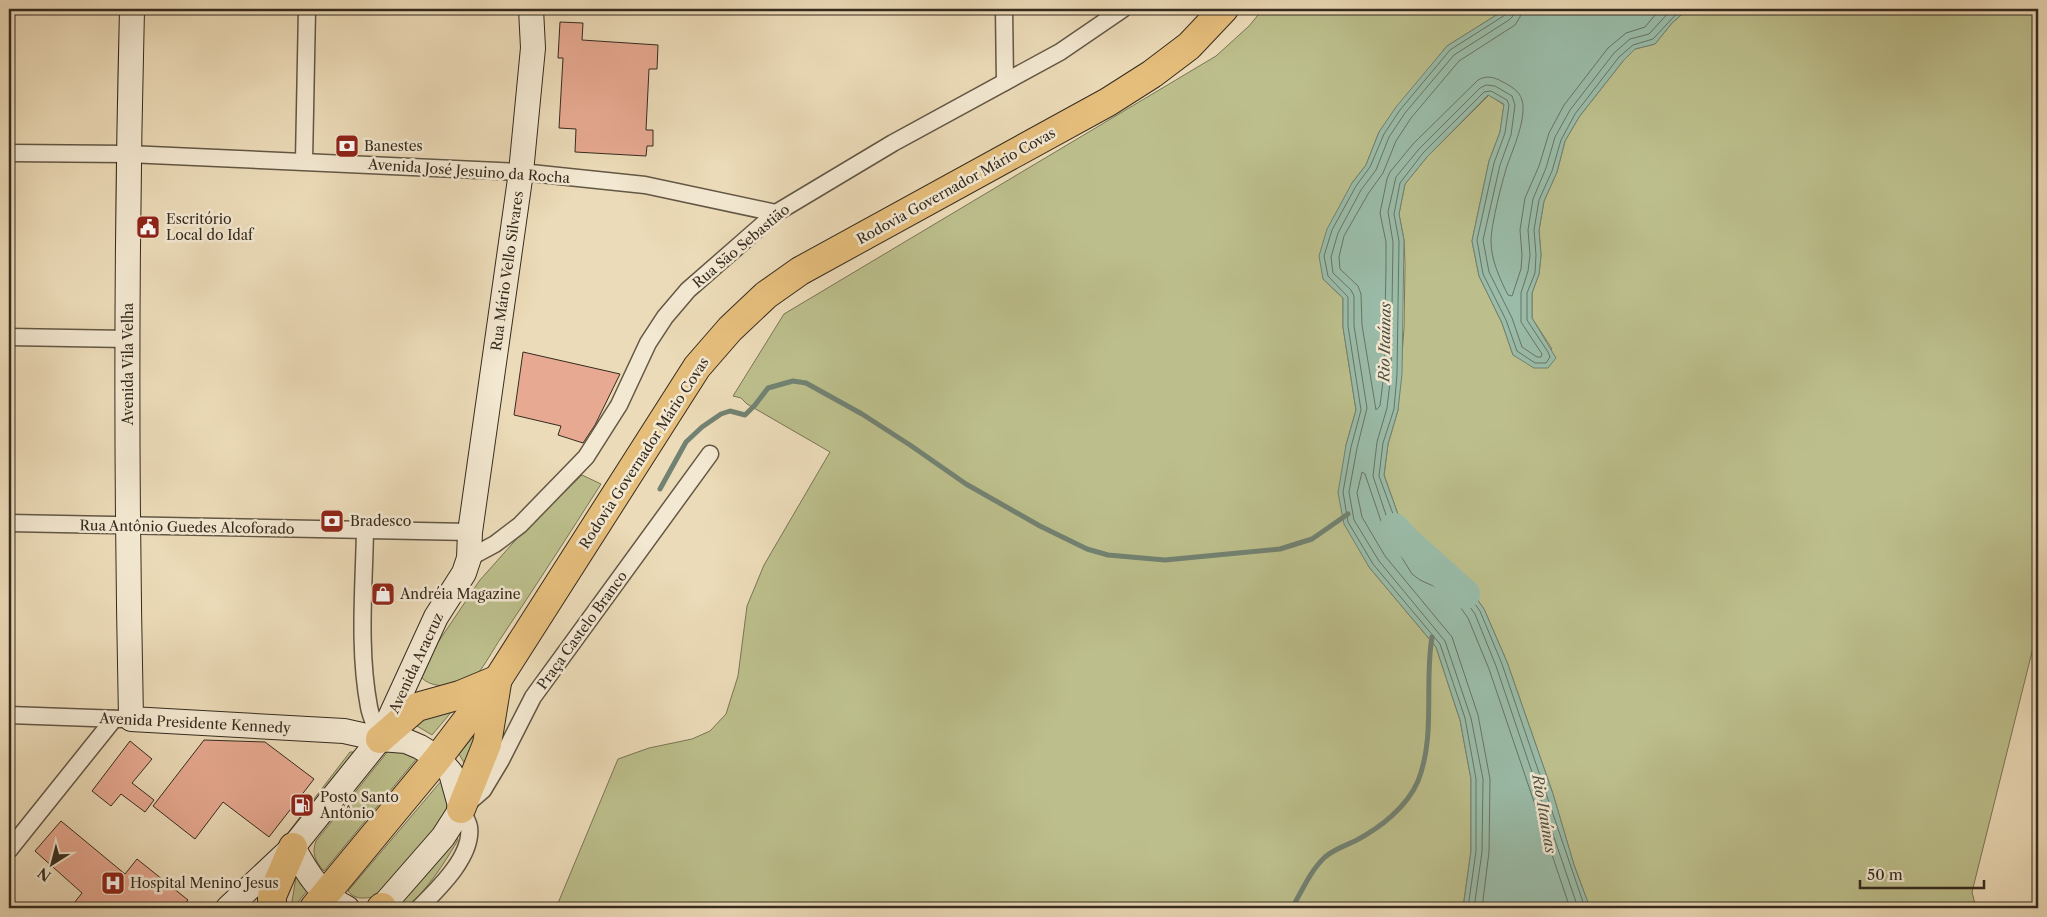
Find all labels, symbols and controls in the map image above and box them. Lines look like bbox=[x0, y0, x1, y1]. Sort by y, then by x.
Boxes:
street label: Rodovia Governador Mário Covas bbox=[853, 124, 1059, 248]
bank icon: Banestes bbox=[334, 133, 360, 159]
place label: Banestes bbox=[364, 137, 423, 155]
street label: Avenida José Jesuino da Rocha bbox=[366, 155, 571, 187]
street label: Rua Mário Vello Silvares bbox=[487, 190, 527, 352]
street label: Rua São Sebastião bbox=[689, 200, 793, 292]
place label: Escritório Local do Idaf bbox=[166, 210, 255, 244]
public building icon: Escritório Local do Idaf bbox=[135, 214, 161, 240]
street label: Avenida Vila Velha bbox=[119, 302, 137, 426]
water label: Rio Itaúnas bbox=[1374, 302, 1395, 383]
street label: Rodovia Governador Mário Covas bbox=[575, 354, 713, 552]
bank icon: Bradesco bbox=[319, 508, 345, 534]
place label: Bradesco bbox=[350, 512, 411, 530]
street label: Rua Antônio Guedes Alcoforado bbox=[79, 516, 295, 538]
street label: Praça Castelo Branco bbox=[533, 567, 631, 693]
shop icon: Andréia Magazine bbox=[370, 581, 396, 607]
place label: Andréia Magazine bbox=[399, 585, 521, 603]
street label: Avenida Aracruz bbox=[384, 610, 447, 717]
street label: Avenida Presidente Kennedy bbox=[98, 709, 291, 737]
water label: Rio Itaúnas bbox=[1528, 772, 1561, 855]
place label: Posto Santo Antônio bbox=[319, 788, 399, 822]
fuel station icon: Posto Santo Antônio bbox=[289, 792, 315, 818]
north arrow bbox=[28, 840, 78, 890]
scale bar bbox=[1860, 857, 1983, 889]
text: N bbox=[34, 864, 55, 885]
text: 50 m bbox=[1867, 865, 1903, 884]
hospital icon: Hospital Menino Jesus bbox=[100, 870, 126, 896]
place label: Hospital Menino Jesus bbox=[130, 874, 279, 892]

